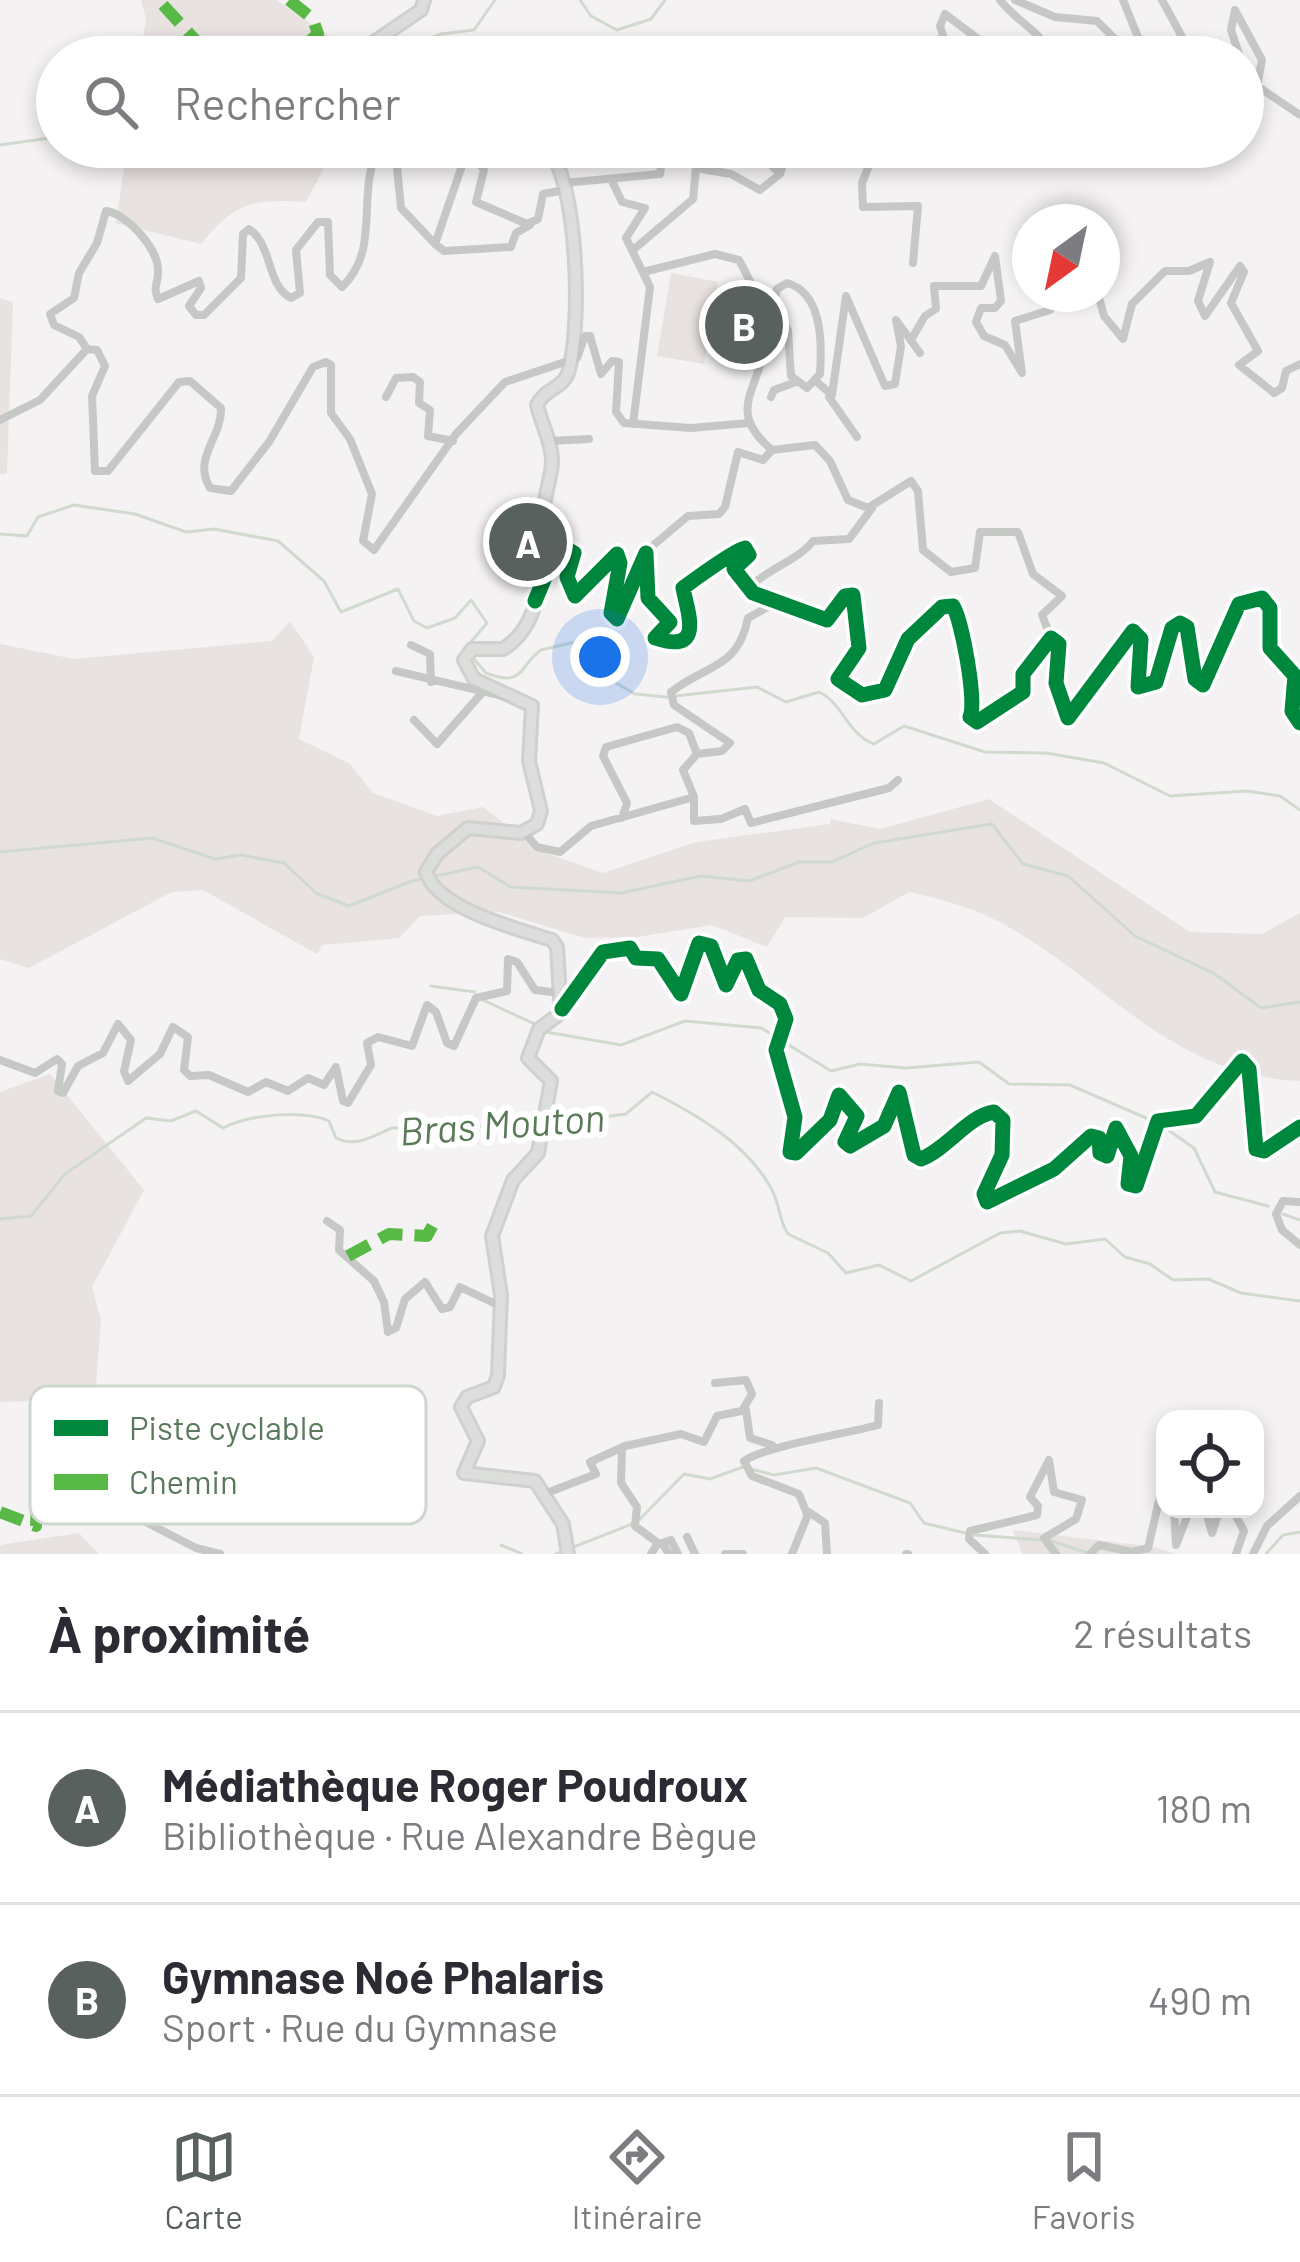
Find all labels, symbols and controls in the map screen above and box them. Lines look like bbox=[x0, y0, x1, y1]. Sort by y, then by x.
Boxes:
search box bbox=[36, 36, 1264, 168]
icon: search bbox=[78, 69, 144, 135]
text: Rechercher bbox=[174, 75, 401, 129]
north arrow bbox=[1012, 204, 1120, 312]
pin: B bbox=[705, 280, 783, 370]
pin: A bbox=[489, 497, 567, 587]
your location bbox=[570, 627, 630, 687]
water label: Bras Mouton bbox=[398, 1092, 606, 1154]
legend bbox=[30, 1386, 426, 1524]
text: Piste cyclable bbox=[129, 1407, 325, 1447]
map controls bbox=[1156, 1410, 1264, 1518]
button: locate bbox=[1156, 1410, 1264, 1518]
text: Chemin bbox=[129, 1461, 238, 1501]
text: À proximité bbox=[48, 1602, 310, 1663]
text: 2 résultats bbox=[1073, 1609, 1252, 1656]
text: Médiathèque Roger Poudroux bbox=[162, 1757, 748, 1811]
text: A bbox=[74, 1784, 100, 1831]
text: 180 m bbox=[1156, 1784, 1252, 1831]
text: Bibliothèque · Rue Alexandre Bègue bbox=[162, 1811, 758, 1858]
text: Gymnase Noé Phalaris bbox=[162, 1949, 604, 2003]
text: B bbox=[75, 1976, 99, 2023]
text: 490 m bbox=[1148, 1976, 1252, 2023]
text: Sport · Rue du Gymnase bbox=[162, 2003, 558, 2050]
tab: Carte bbox=[165, 2124, 243, 2236]
tab: Itinéraire bbox=[572, 2124, 703, 2236]
tab: Favoris bbox=[1032, 2124, 1135, 2236]

